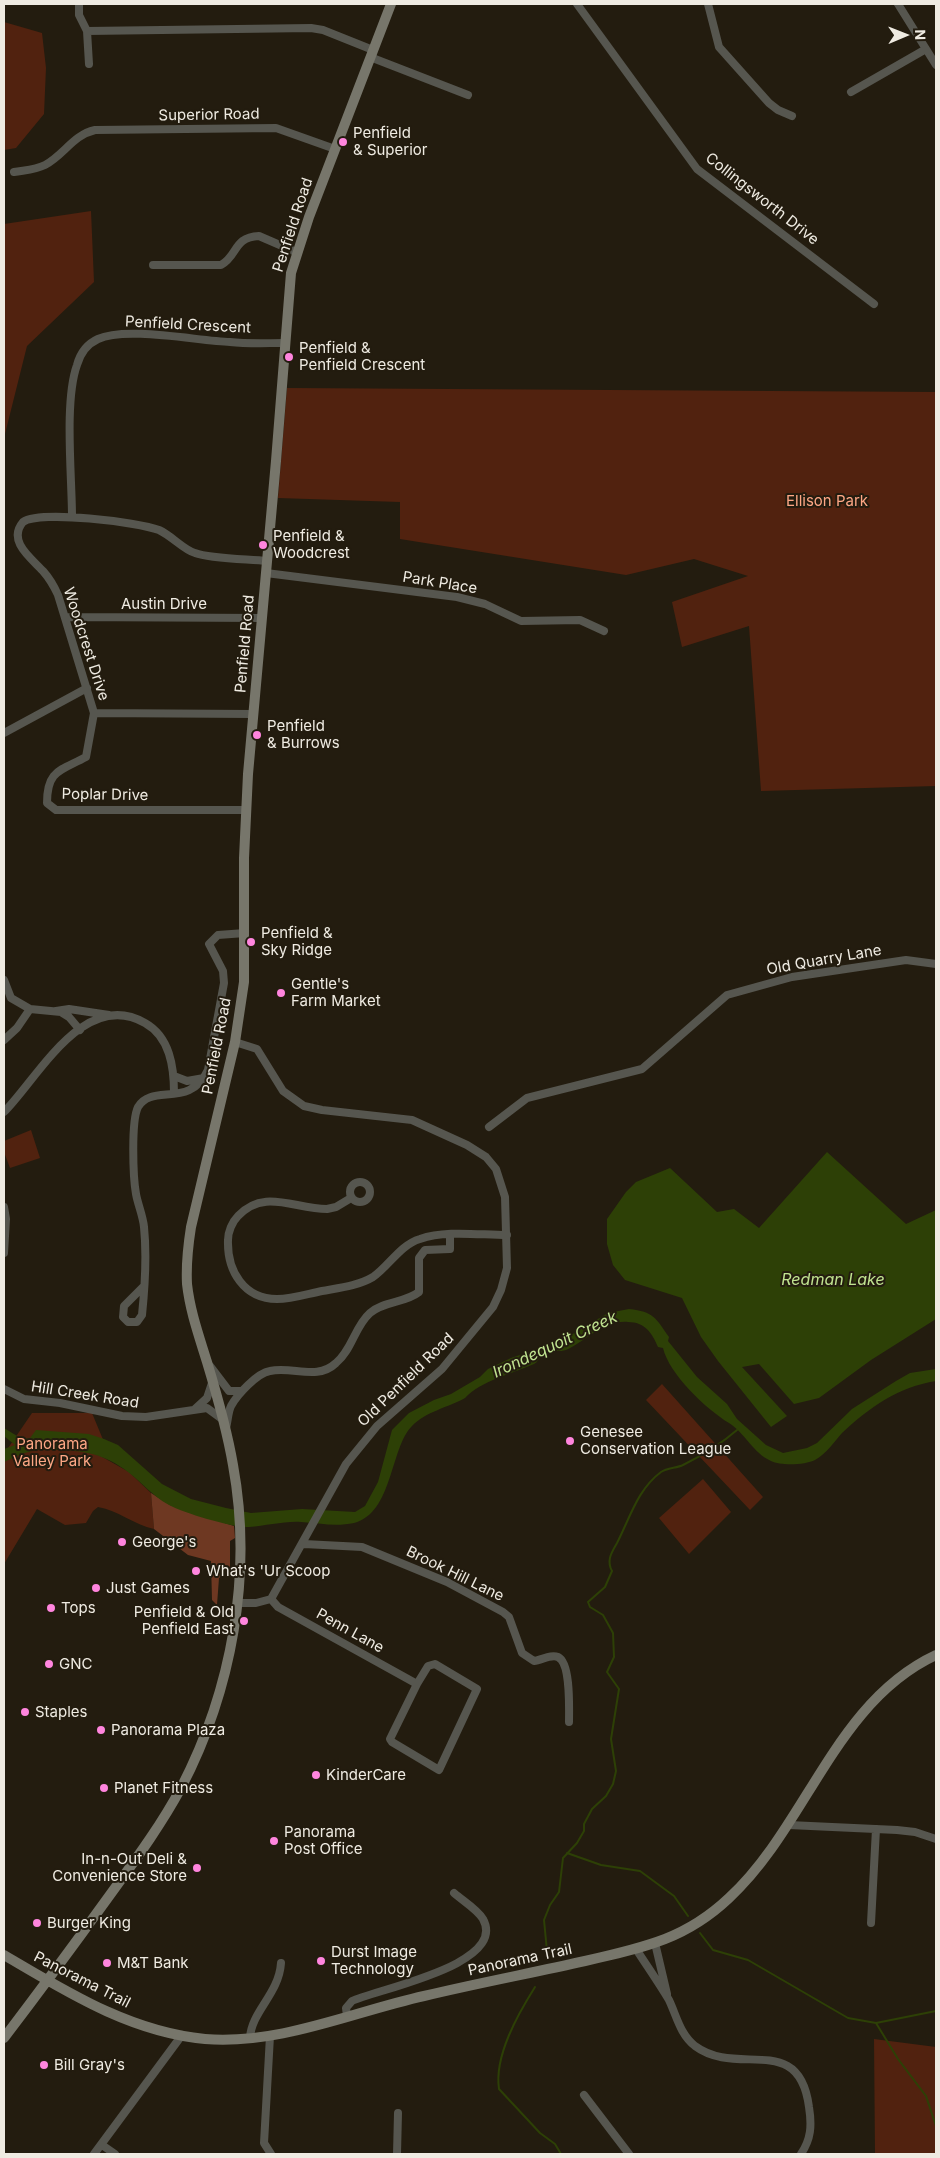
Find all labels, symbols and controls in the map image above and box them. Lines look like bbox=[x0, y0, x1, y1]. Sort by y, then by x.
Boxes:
north arrow bbox=[880, 10, 930, 60]
text: N bbox=[912, 29, 929, 40]
street label: Superior Road bbox=[158, 105, 260, 125]
place label: Penfield & Superior bbox=[353, 124, 427, 159]
marker: Penfield & Superior bbox=[337, 136, 349, 148]
street label: Collingsworth Drive bbox=[702, 149, 822, 249]
street label: Penfield Road bbox=[269, 175, 317, 275]
street label: Penfield Crescent bbox=[125, 313, 251, 337]
place label: Penfield & Penfield Crescent bbox=[299, 339, 425, 374]
marker: Penfield & Penfield Crescent bbox=[283, 351, 295, 363]
park label: Ellison Park bbox=[786, 492, 868, 510]
place label: Penfield & Woodcrest bbox=[273, 527, 350, 562]
marker: Penfield & Woodcrest bbox=[257, 539, 269, 551]
street label: Park Place bbox=[401, 568, 479, 598]
street label: Woodcrest Drive bbox=[59, 585, 113, 703]
street label: Penfield Road bbox=[232, 594, 258, 694]
street label: Austin Drive bbox=[121, 595, 207, 613]
place label: Penfield & Burrows bbox=[267, 717, 340, 752]
marker: Penfield & Burrows bbox=[251, 729, 263, 741]
street label: Poplar Drive bbox=[61, 785, 149, 805]
place label: Penfield & Sky Ridge bbox=[261, 924, 333, 959]
marker: Penfield & Sky Ridge bbox=[245, 936, 257, 948]
street label: Old Quarry Lane bbox=[765, 941, 883, 979]
place label: Gentle's Farm Market bbox=[291, 975, 381, 1010]
marker: Gentle's Farm Market bbox=[275, 987, 287, 999]
street label: Penfield Road bbox=[199, 996, 235, 1096]
water label: Redman Lake bbox=[781, 1270, 885, 1290]
water label: Irondequoit Creek bbox=[490, 1308, 620, 1382]
street label: Old Penfield Road bbox=[354, 1329, 458, 1431]
street label: Hill Creek Road bbox=[30, 1378, 140, 1412]
place label: Genesee Conservation League bbox=[580, 1423, 731, 1458]
park label: Panorama Valley Park bbox=[13, 1435, 91, 1470]
marker: Genesee Conservation League bbox=[564, 1435, 576, 1447]
place label: George's bbox=[132, 1533, 196, 1551]
marker: George's bbox=[116, 1536, 128, 1548]
street label: Brook Hill Lane bbox=[403, 1543, 507, 1605]
place label: What's 'Ur Scoop bbox=[206, 1562, 331, 1580]
marker: What's 'Ur Scoop bbox=[190, 1565, 202, 1577]
place label: Just Games bbox=[106, 1579, 190, 1597]
marker: Just Games bbox=[90, 1582, 102, 1594]
place label: Tops bbox=[61, 1599, 96, 1617]
marker: Tops bbox=[45, 1602, 57, 1614]
place label: Penfield & Old Penfield East bbox=[134, 1603, 234, 1638]
street label: Penn Lane bbox=[313, 1605, 387, 1657]
marker: Penfield & Old Penfield East bbox=[238, 1615, 250, 1627]
place label: GNC bbox=[59, 1655, 92, 1673]
marker: GNC bbox=[43, 1658, 55, 1670]
place label: Staples bbox=[35, 1703, 88, 1721]
marker: Staples bbox=[19, 1706, 31, 1718]
place label: Panorama Plaza bbox=[111, 1721, 225, 1739]
marker: Panorama Plaza bbox=[95, 1724, 107, 1736]
place label: KinderCare bbox=[326, 1766, 406, 1784]
marker: KinderCare bbox=[310, 1769, 322, 1781]
place label: Planet Fitness bbox=[114, 1779, 213, 1797]
marker: Planet Fitness bbox=[98, 1782, 110, 1794]
place label: Panorama Post Office bbox=[284, 1823, 362, 1858]
marker: Panorama Post Office bbox=[268, 1835, 280, 1847]
place label: In-n-Out Deli & Convenience Store bbox=[52, 1850, 187, 1885]
marker: In-n-Out Deli & Convenience Store bbox=[191, 1862, 203, 1874]
place label: Burger King bbox=[47, 1914, 131, 1932]
marker: Burger King bbox=[31, 1917, 43, 1929]
street label: Panorama Trail bbox=[466, 1940, 574, 1980]
place label: Durst Image Technology bbox=[331, 1943, 417, 1978]
street label: Panorama Trail bbox=[31, 1948, 133, 2012]
place label: M&T Bank bbox=[117, 1954, 189, 1972]
marker: Durst Image Technology bbox=[315, 1955, 327, 1967]
marker: M&T Bank bbox=[101, 1957, 113, 1969]
place label: Bill Gray's bbox=[54, 2056, 125, 2074]
marker: Bill Gray's bbox=[38, 2059, 50, 2071]

